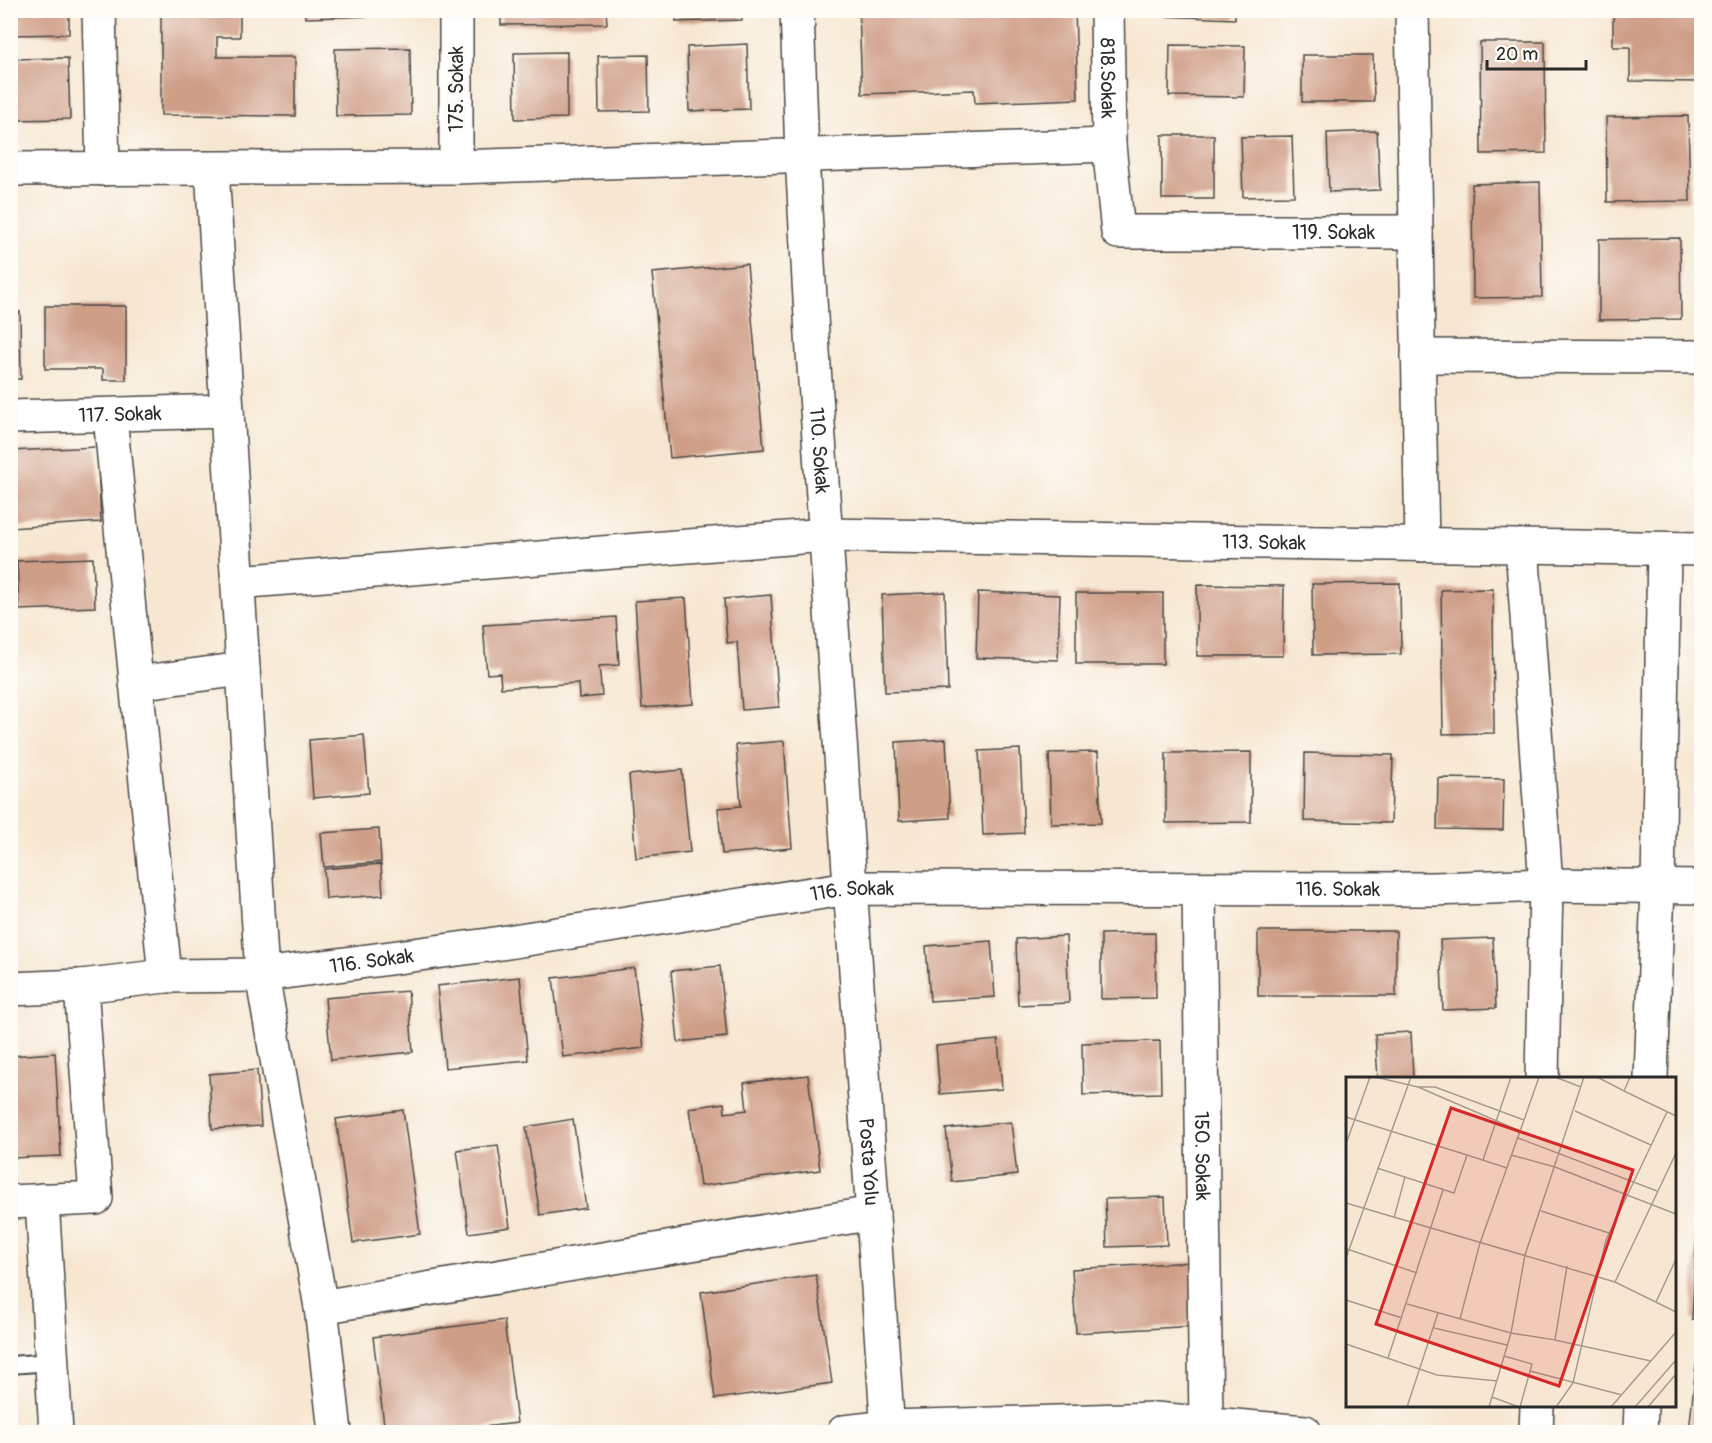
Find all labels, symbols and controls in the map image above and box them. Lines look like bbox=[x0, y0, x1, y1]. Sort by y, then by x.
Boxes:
scale bar bbox=[1487, 33, 1586, 71]
street label: 818.Sokak bbox=[1094, 37, 1121, 119]
text: 20 m bbox=[1496, 43, 1538, 66]
street label: 175. Sokak bbox=[444, 45, 469, 132]
street label: 119. Sokak bbox=[1292, 220, 1376, 245]
street label: 117. Sokak bbox=[78, 401, 163, 428]
street label: 110. Sokak bbox=[804, 406, 835, 495]
street label: 113. Sokak bbox=[1222, 529, 1307, 556]
street label: 116. Sokak bbox=[808, 876, 895, 907]
street label: 116. Sokak bbox=[1296, 877, 1381, 902]
street label: 116. Sokak bbox=[328, 943, 416, 979]
inset map bbox=[1346, 1077, 1676, 1407]
street label: 150. Sokak bbox=[1189, 1111, 1215, 1202]
street label: Posta Yolu bbox=[853, 1117, 884, 1206]

